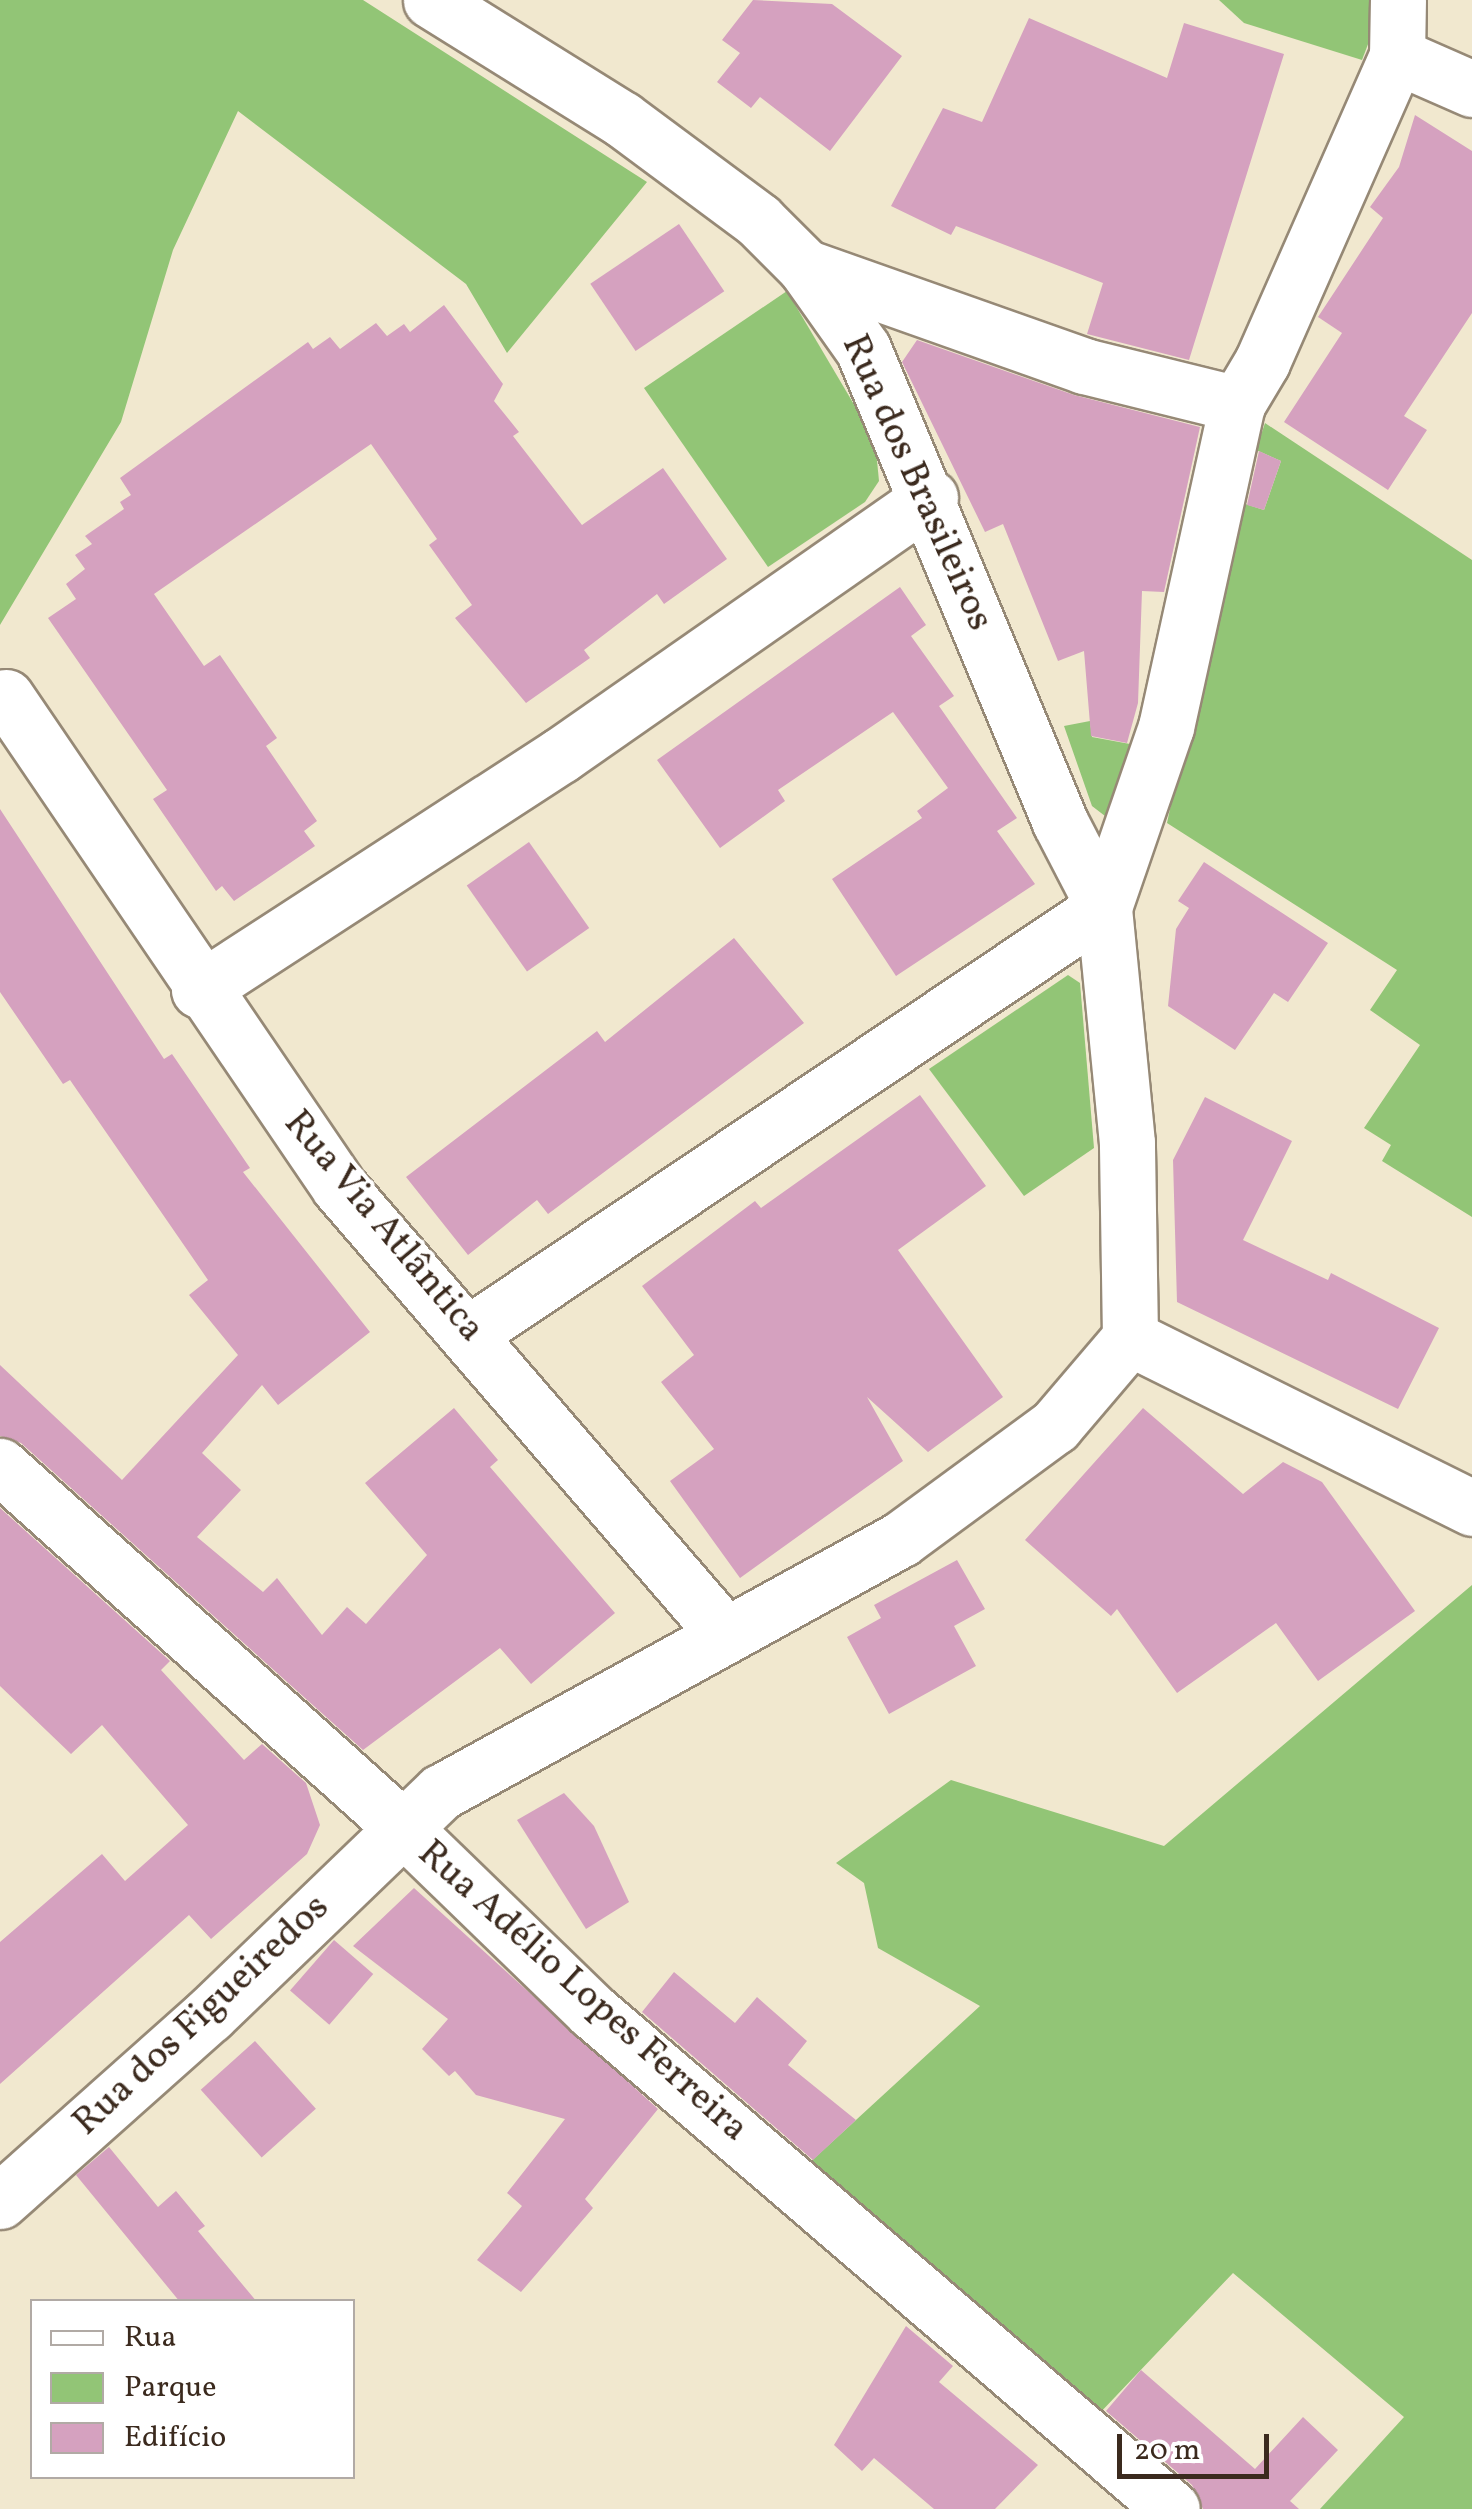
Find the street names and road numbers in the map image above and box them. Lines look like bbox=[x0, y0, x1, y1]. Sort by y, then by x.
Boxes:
street label: Rua dos Brasileiros bbox=[830, 328, 1002, 638]
street label: Rua Via Atlântica bbox=[273, 1102, 493, 1352]
street label: Rua Adélio Lopes Ferreira bbox=[407, 1832, 757, 2152]
street label: Rua dos Figueiredos bbox=[65, 1886, 339, 2146]

